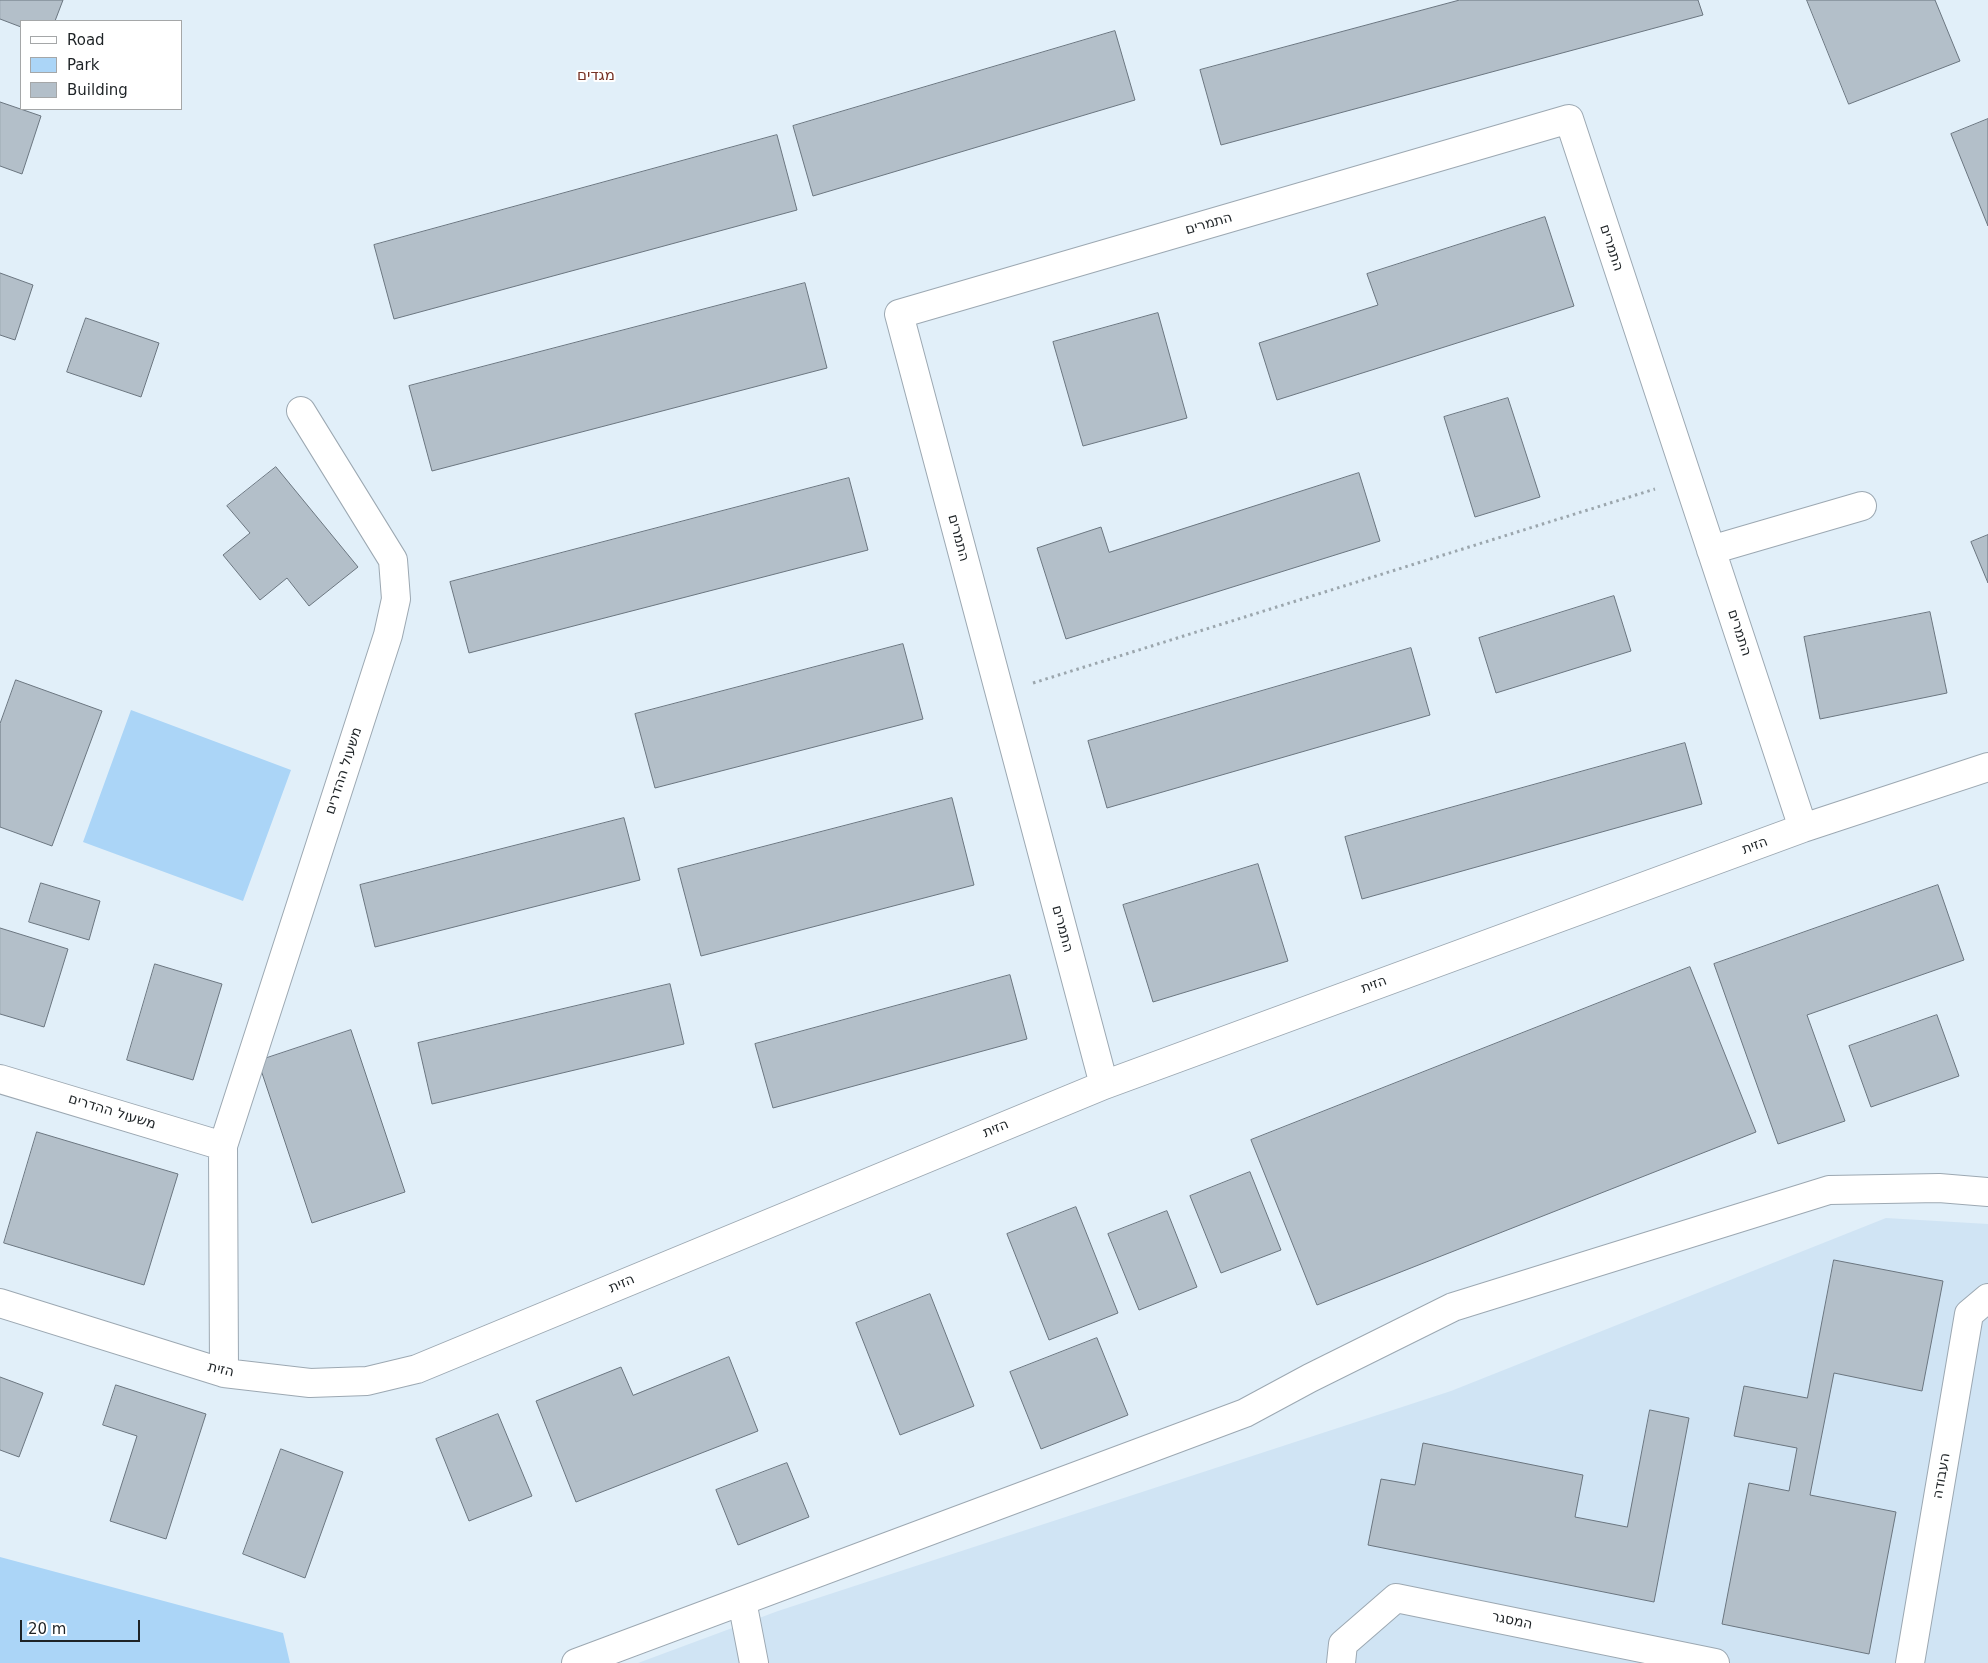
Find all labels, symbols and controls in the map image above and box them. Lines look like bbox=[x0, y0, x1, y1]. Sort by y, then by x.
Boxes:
legend bbox=[20, 20, 182, 110]
text: Road bbox=[67, 31, 105, 49]
text: Park bbox=[67, 56, 99, 74]
district label: מגדים bbox=[577, 67, 615, 85]
text: Building bbox=[67, 81, 128, 99]
street label: התמרים bbox=[1184, 209, 1234, 239]
street label: התמרים bbox=[1596, 222, 1626, 274]
street label: התמרים bbox=[944, 513, 972, 563]
street label: התמרים bbox=[1724, 607, 1754, 659]
street label: משעול ההדרים bbox=[322, 725, 366, 817]
street label: הזית bbox=[1740, 834, 1770, 858]
street label: התמרים bbox=[1048, 904, 1076, 954]
street label: הזית bbox=[1359, 973, 1389, 997]
street label: משעול ההדרים bbox=[66, 1091, 158, 1133]
street label: הזית bbox=[981, 1116, 1011, 1142]
street label: הזית bbox=[607, 1271, 637, 1297]
street label: הזית bbox=[206, 1359, 236, 1381]
street label: העבודה bbox=[1930, 1452, 1954, 1500]
street label: המסגר bbox=[1490, 1608, 1534, 1634]
scale bar bbox=[22, 1610, 142, 1642]
text: 20 m bbox=[28, 1620, 66, 1638]

